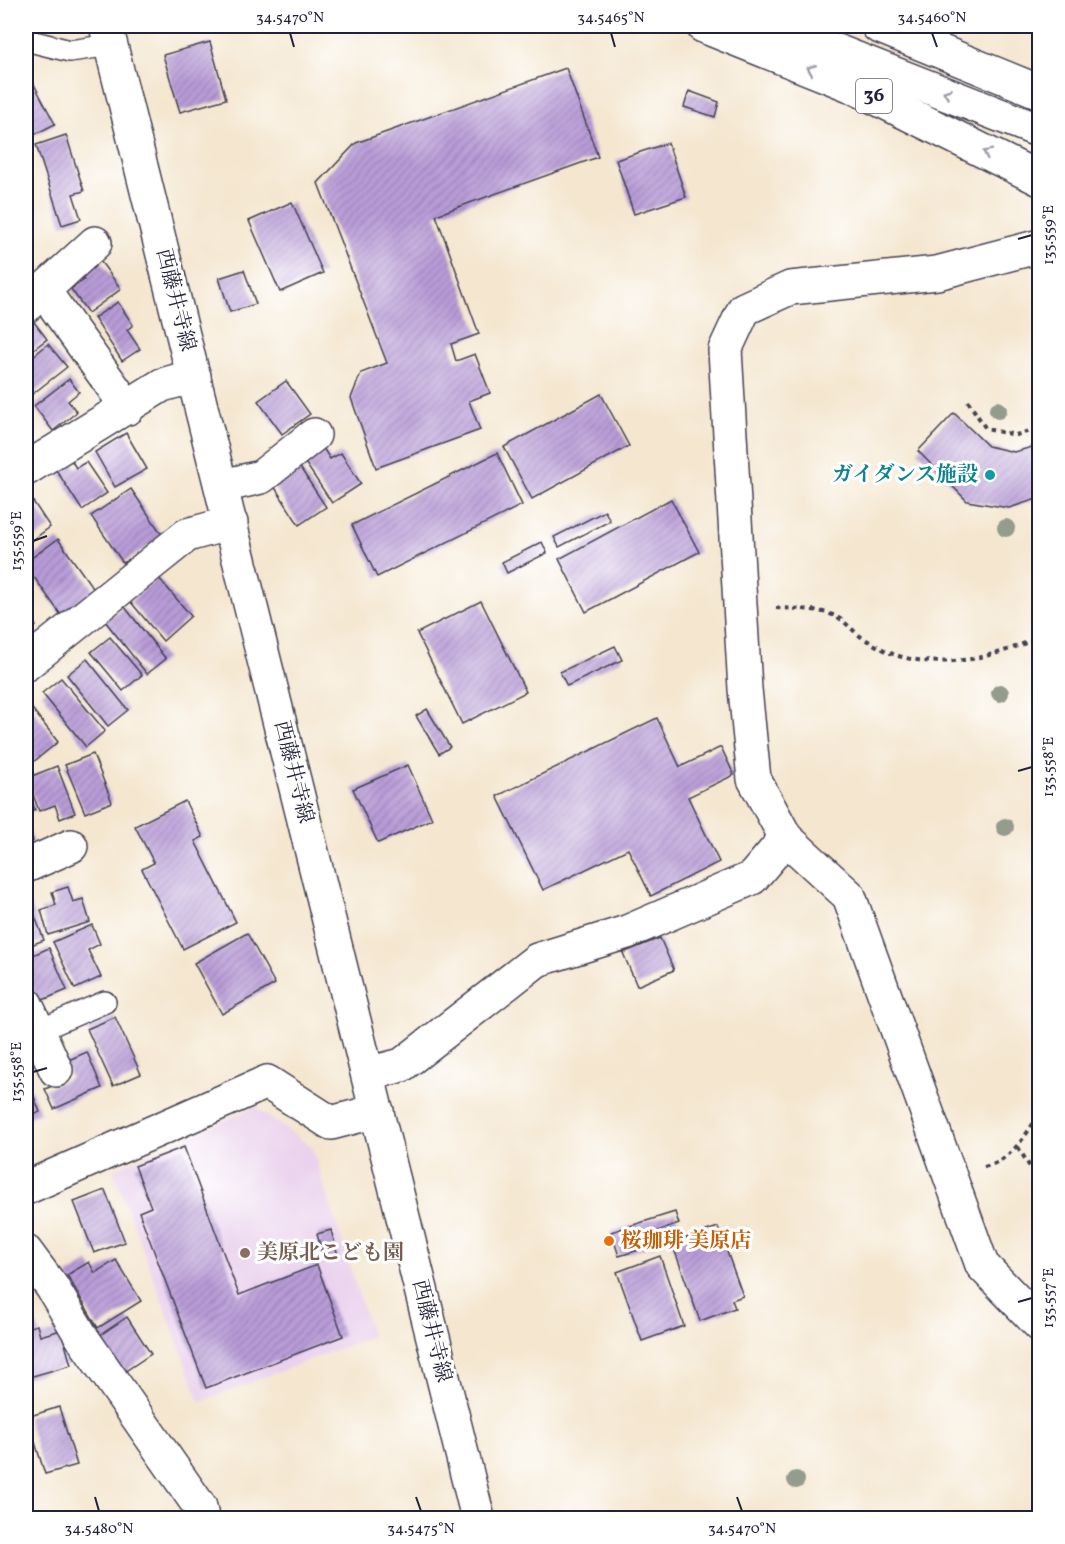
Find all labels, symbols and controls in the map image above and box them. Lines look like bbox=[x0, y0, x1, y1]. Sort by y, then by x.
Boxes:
text: 34.5470°N bbox=[256, 8, 324, 29]
text: 34.5465°N bbox=[577, 8, 645, 29]
text: 34.5460°N bbox=[898, 8, 966, 29]
one-way arrow bbox=[806, 64, 817, 76]
road number: 36 bbox=[856, 79, 892, 113]
one-way arrow bbox=[942, 87, 952, 100]
one-way arrow bbox=[983, 148, 994, 160]
text: 135.559°E bbox=[1039, 205, 1060, 265]
street label: 西藤井寺線 bbox=[148, 246, 202, 354]
place label: ガイダンス施設 bbox=[832, 461, 978, 490]
marker: ガイダンス施設 bbox=[983, 468, 997, 482]
text: 135.559°E bbox=[7, 511, 28, 571]
street label: 西藤井寺線 bbox=[266, 718, 320, 826]
text: 135.558°E bbox=[1039, 737, 1060, 797]
text: 135.558°E bbox=[7, 1042, 28, 1102]
place label: 桜珈琲 美原店 bbox=[621, 1227, 751, 1256]
marker: 桜珈琲 美原店 bbox=[602, 1234, 616, 1248]
place label: 美原北こども園 bbox=[257, 1239, 404, 1268]
marker: 美原北こども園 bbox=[238, 1246, 252, 1260]
text: 135.557°E bbox=[1039, 1268, 1060, 1328]
street label: 西藤井寺線 bbox=[404, 1277, 458, 1385]
text: 34.5480°N bbox=[65, 1519, 133, 1540]
text: 34.5475°N bbox=[387, 1519, 455, 1540]
text: 34.5470°N bbox=[708, 1519, 776, 1540]

